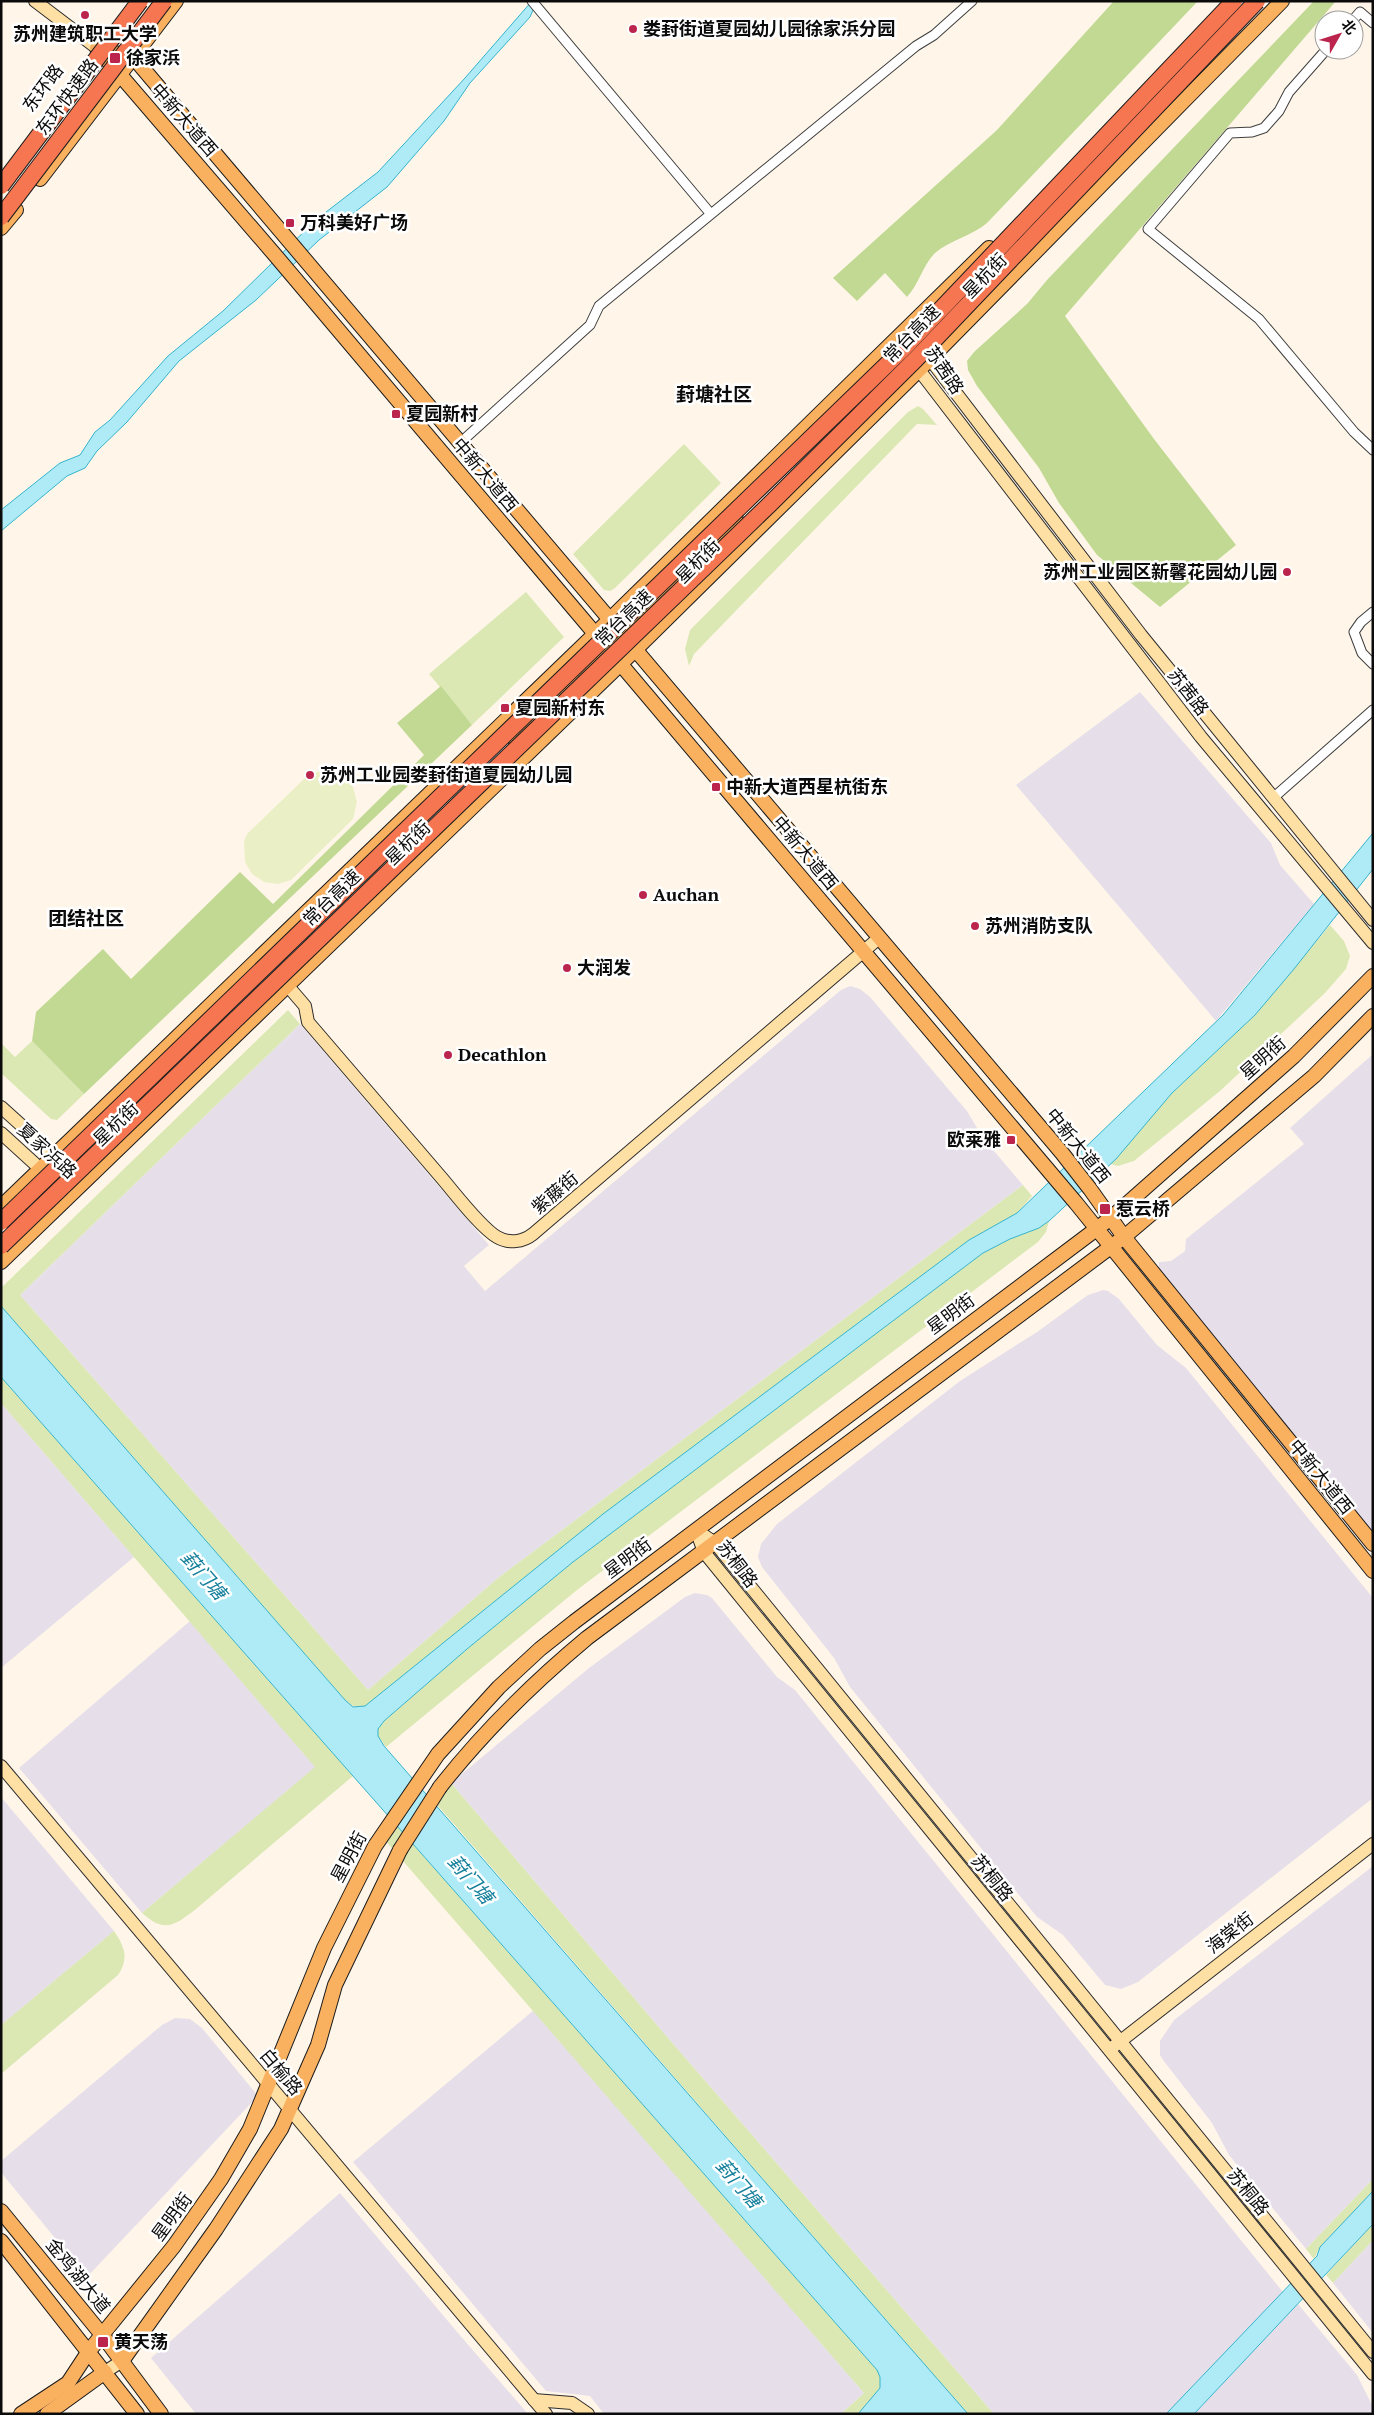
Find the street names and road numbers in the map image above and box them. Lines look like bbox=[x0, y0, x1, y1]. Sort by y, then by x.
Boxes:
street label: 东环快速路 bbox=[30, 53, 103, 140]
street label: 东环路 bbox=[16, 59, 68, 116]
street label: 中新大道西 bbox=[146, 78, 223, 161]
street label: 星杭街 bbox=[957, 248, 1012, 303]
street label: 常台高速 bbox=[878, 299, 945, 368]
street label: 苏茜路 bbox=[920, 340, 970, 399]
street label: 中新大道西 bbox=[448, 432, 524, 517]
street label: 星杭街 bbox=[670, 533, 725, 588]
street label: 常台高速 bbox=[589, 584, 658, 651]
street label: 苏茜路 bbox=[1163, 663, 1215, 720]
street label: 中新大道西 bbox=[768, 810, 844, 895]
street label: 星杭街 bbox=[380, 815, 435, 870]
street label: 常台高速 bbox=[297, 864, 366, 931]
street label: 星明街 bbox=[1234, 1030, 1290, 1084]
street label: 星杭街 bbox=[88, 1096, 143, 1151]
street label: 中新大道西 bbox=[1041, 1103, 1116, 1188]
street label: 夏家浜路 bbox=[13, 1117, 82, 1183]
street label: 紫藤街 bbox=[526, 1166, 583, 1219]
street label: 星明街 bbox=[922, 1287, 979, 1339]
street label: 中新大道西 bbox=[1284, 1434, 1359, 1519]
street label: 星明街 bbox=[599, 1531, 656, 1583]
street label: 苏桐路 bbox=[712, 1535, 764, 1592]
street label: 星明街 bbox=[325, 1827, 371, 1886]
street label: 苏桐路 bbox=[966, 1849, 1019, 1906]
street label: 海棠街 bbox=[1201, 1906, 1258, 1958]
street label: 白榆路 bbox=[255, 2043, 308, 2100]
street label: 苏桐路 bbox=[1222, 2163, 1275, 2220]
street label: 星明街 bbox=[146, 2188, 197, 2245]
street label: 金鸡湖大道 bbox=[41, 2233, 116, 2318]

